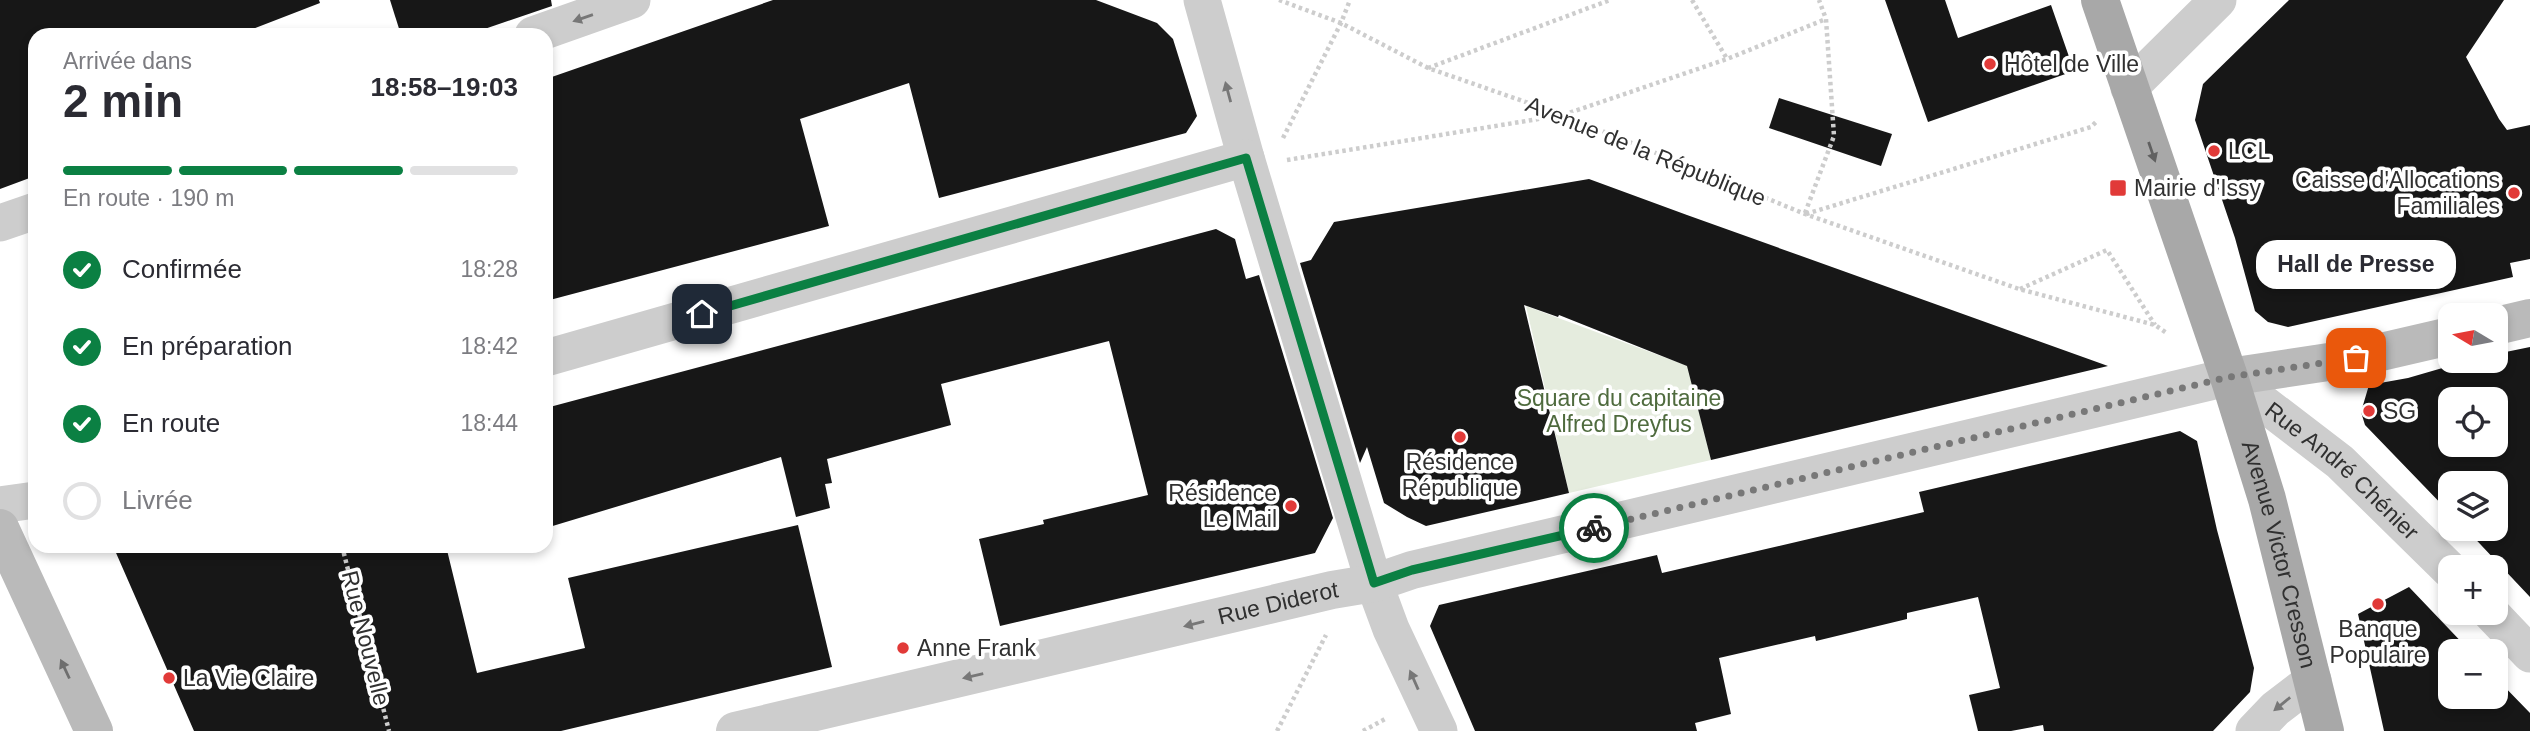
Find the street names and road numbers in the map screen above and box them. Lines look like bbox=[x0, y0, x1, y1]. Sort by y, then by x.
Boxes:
street label: Avenue de la République bbox=[1522, 91, 1770, 211]
street label: Rue André Chénier bbox=[2260, 397, 2424, 545]
street label: Avenue Victor Cresson bbox=[2237, 437, 2322, 671]
street label: Rue Nouvelle bbox=[337, 568, 395, 708]
street label: Rue Diderot bbox=[1215, 576, 1341, 630]

